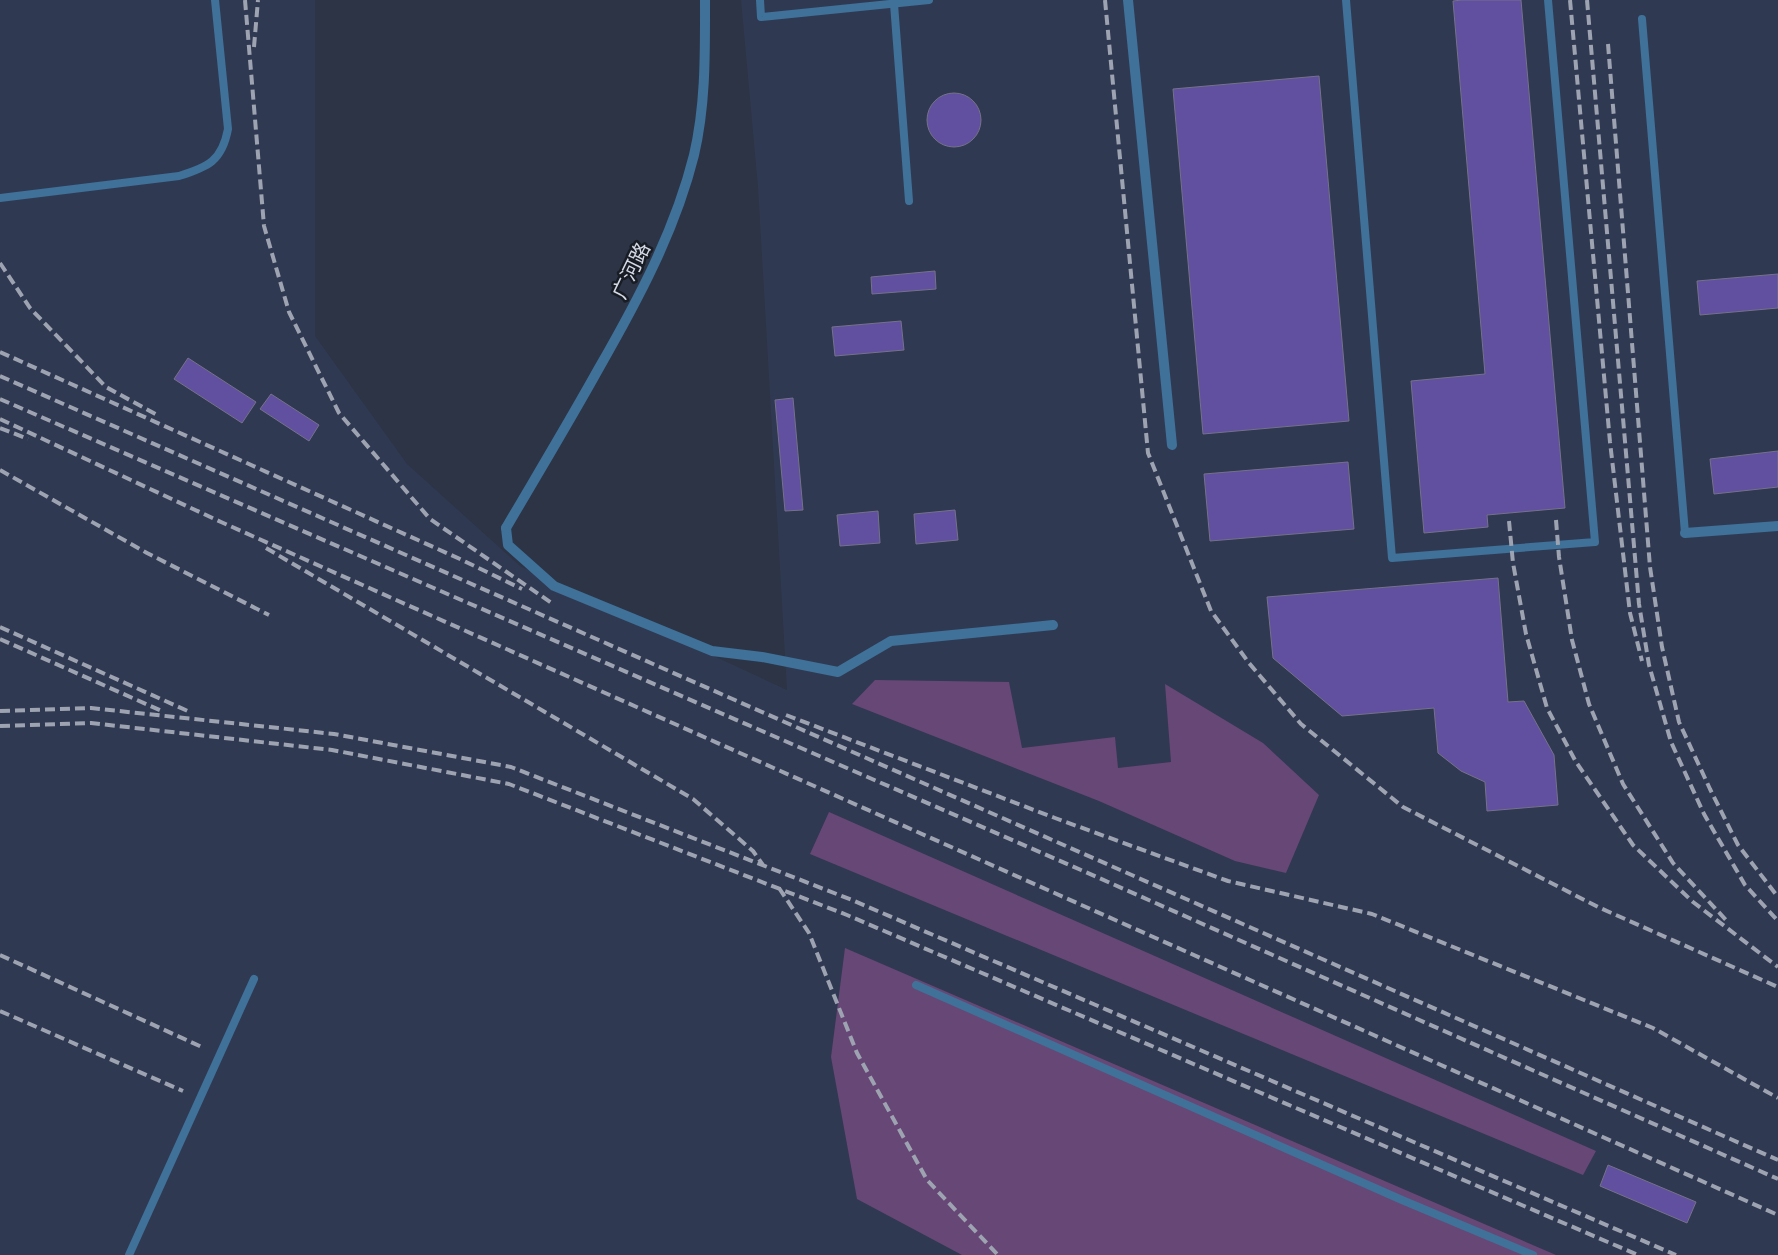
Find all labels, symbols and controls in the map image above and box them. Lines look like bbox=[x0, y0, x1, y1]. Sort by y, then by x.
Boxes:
street label: 广河路 bbox=[609, 239, 654, 302]

